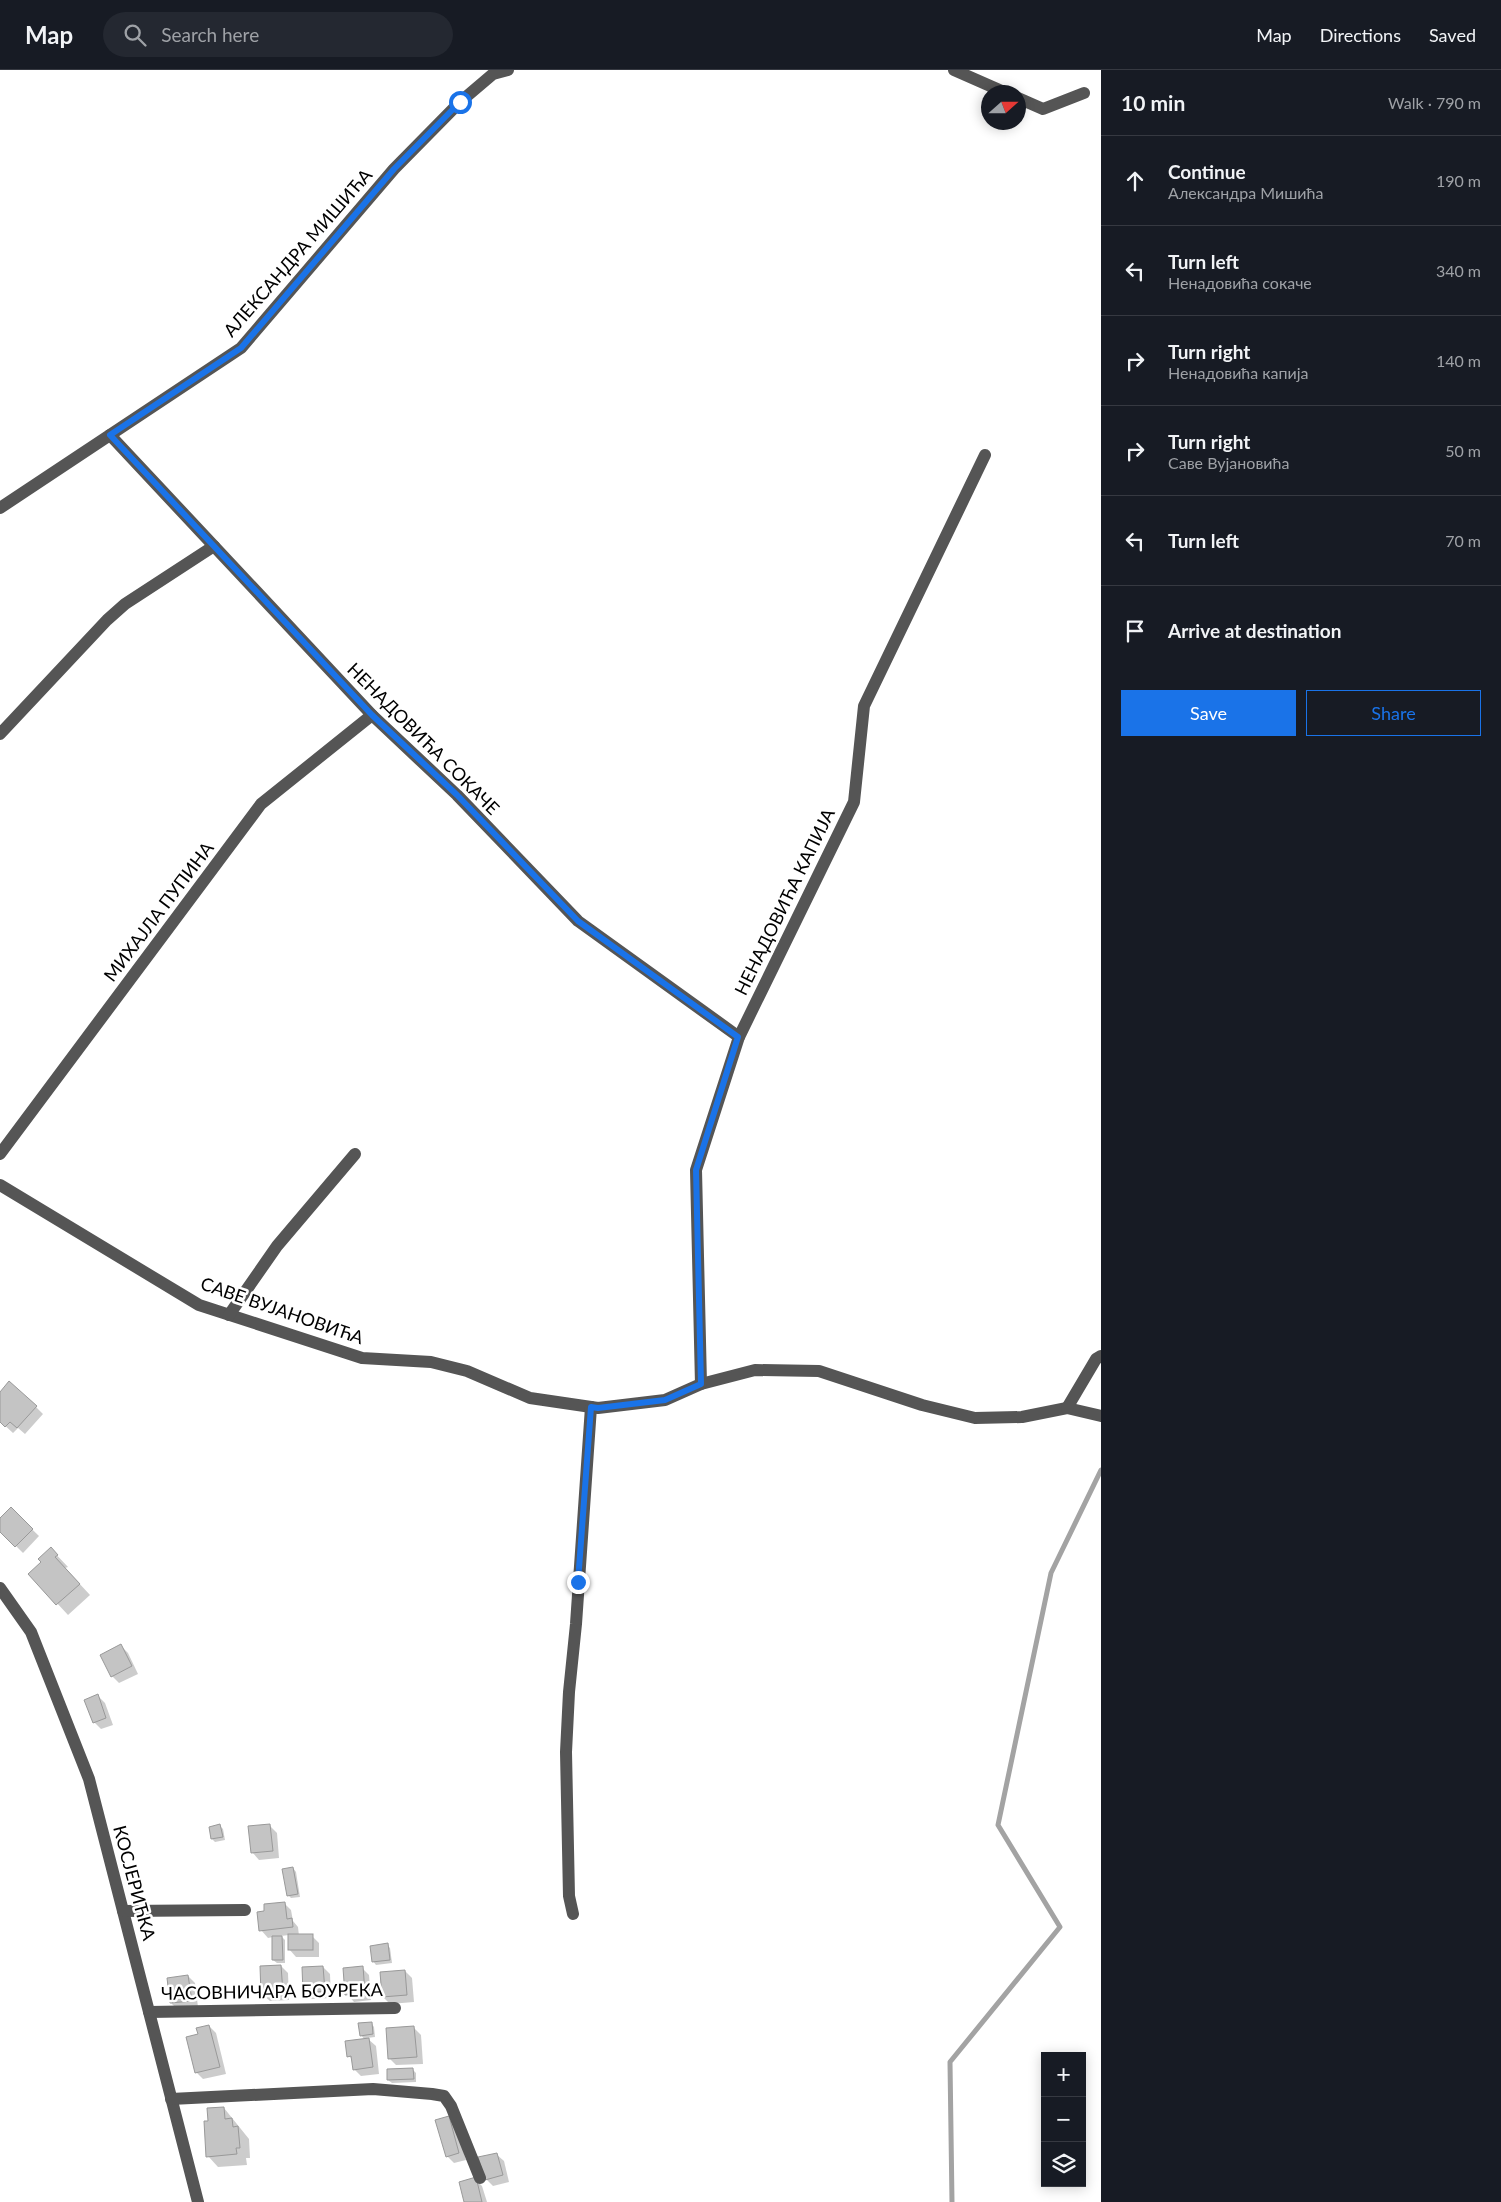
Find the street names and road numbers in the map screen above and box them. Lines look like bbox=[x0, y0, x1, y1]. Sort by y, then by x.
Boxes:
street label: АЛЕКСАНДРА МИШИЋА bbox=[218, 163, 377, 341]
street label: НЕНАДОВИЋА СОКАЧЕ bbox=[343, 658, 504, 819]
street label: НЕНАДОВИЋА КАПИЈА bbox=[729, 804, 839, 998]
street label: МИХАЈЛА ПУПИНА bbox=[99, 837, 218, 986]
street label: САВЕ ВУЈАНОВИЋА bbox=[198, 1272, 367, 1349]
street label: КОСЈЕРИЋКА bbox=[109, 1823, 161, 1943]
street label: ЧАСОВНИЧАРА БОУРЕКА bbox=[161, 1978, 384, 2004]

